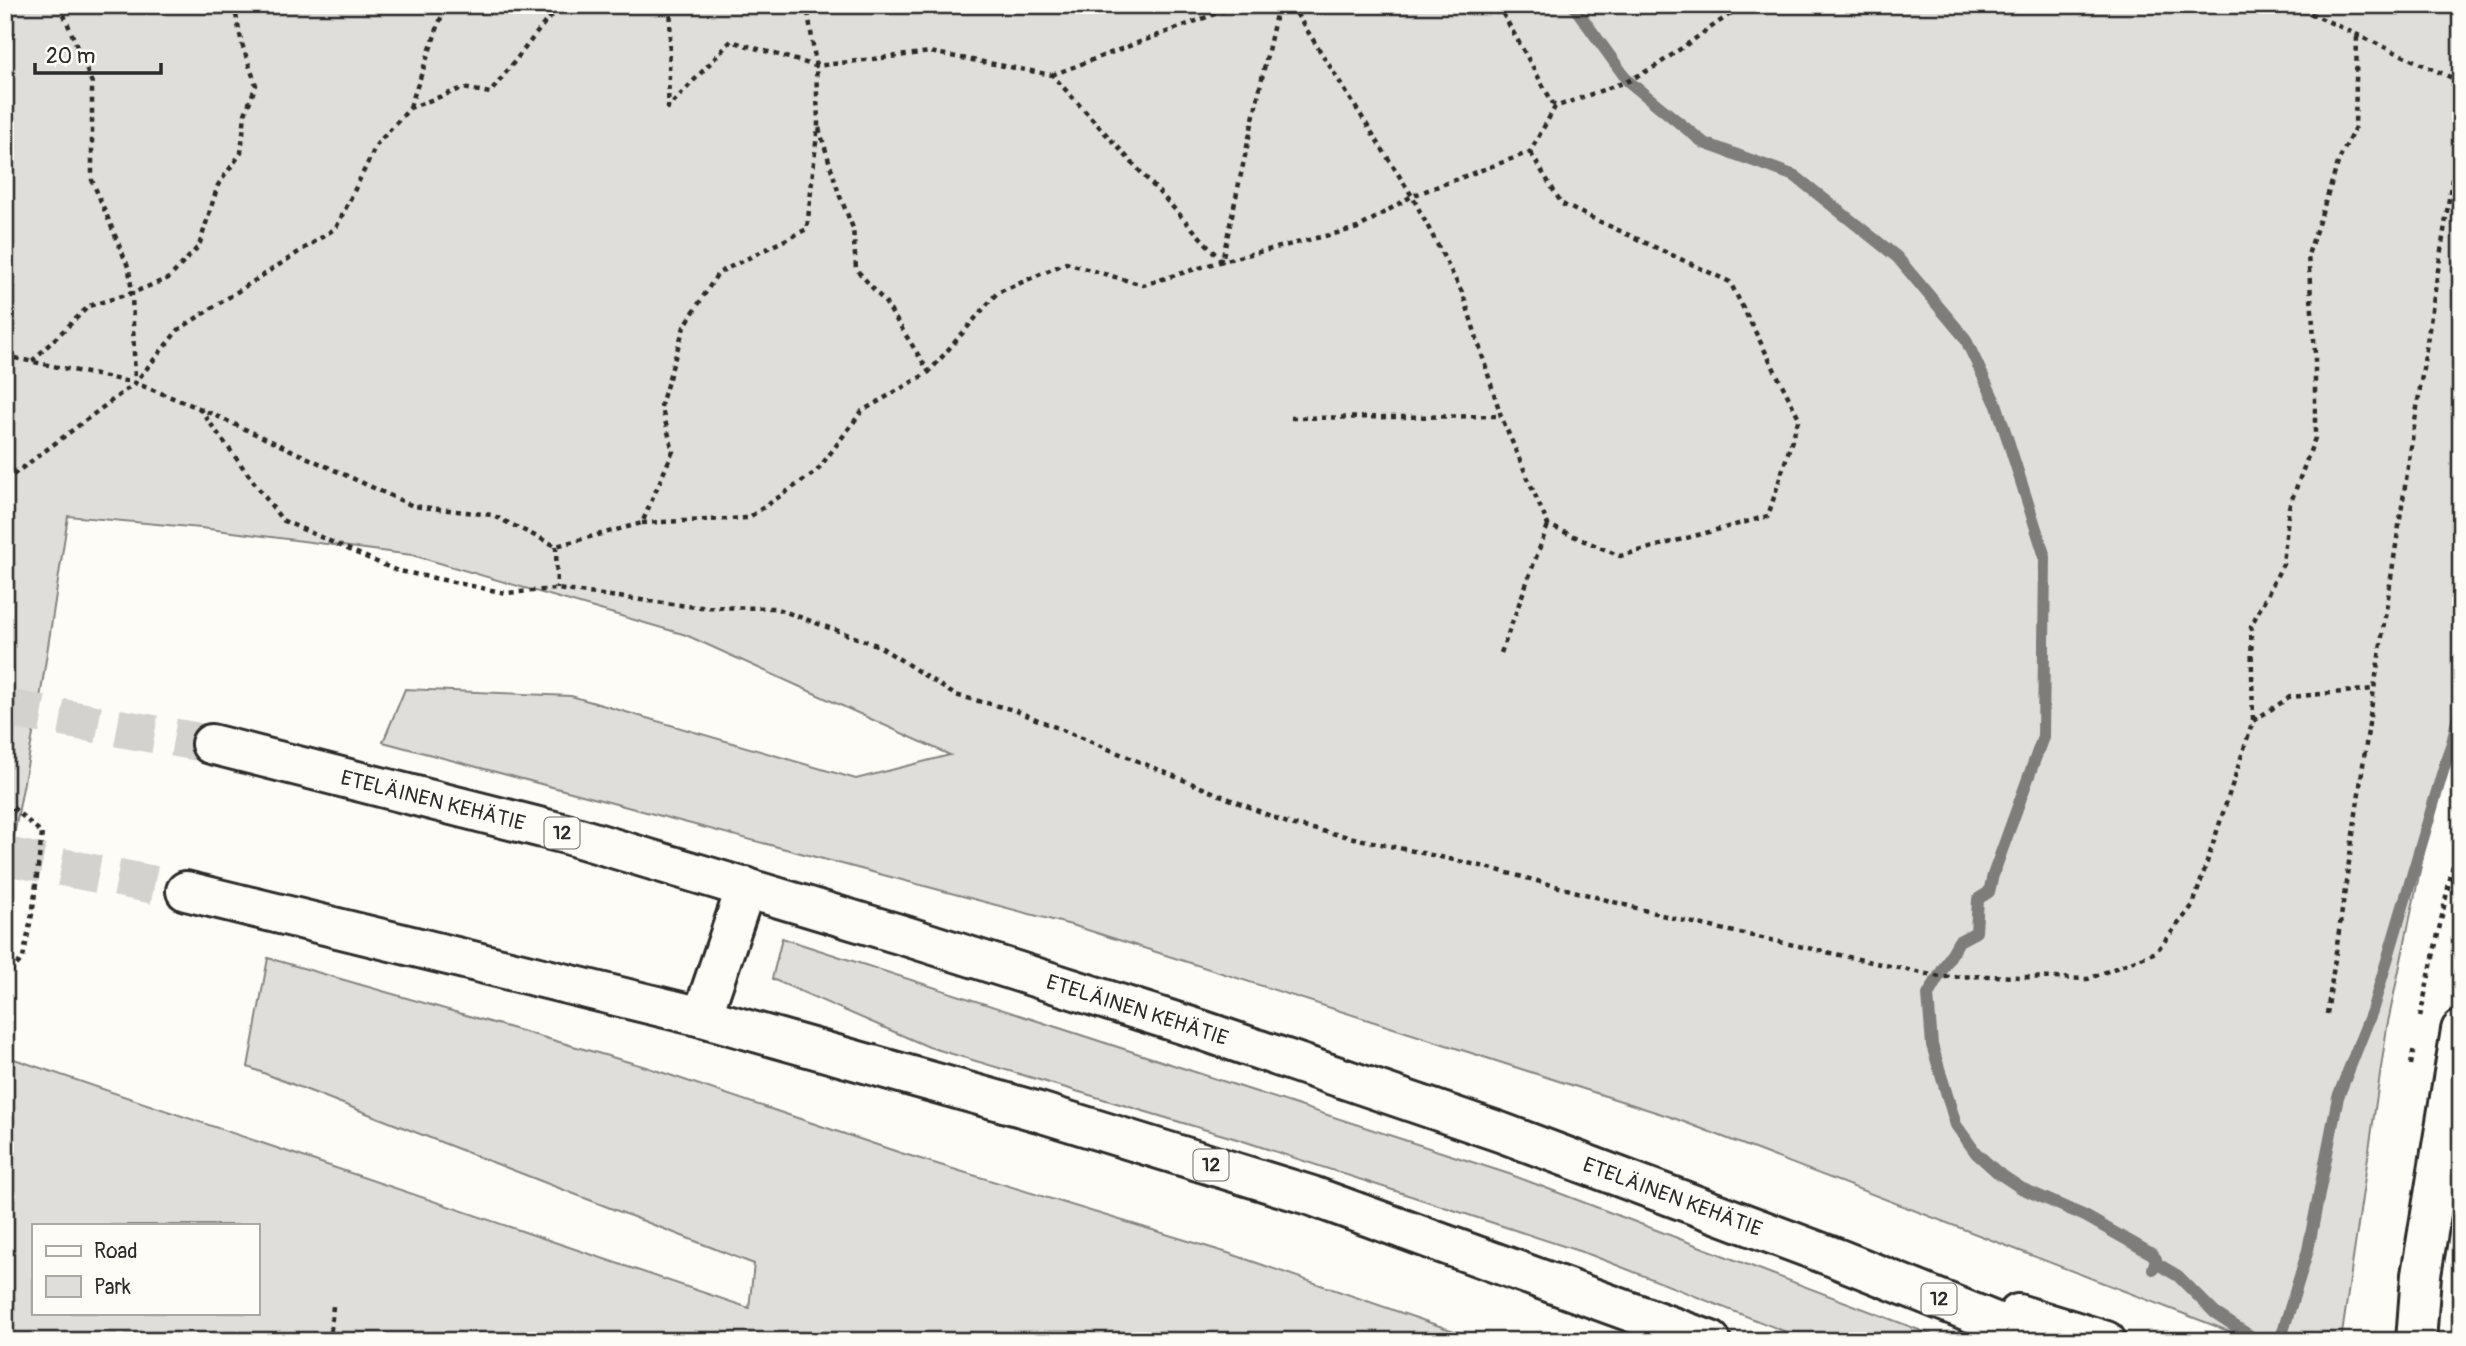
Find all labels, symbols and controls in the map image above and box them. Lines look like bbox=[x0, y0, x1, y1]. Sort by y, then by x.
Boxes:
scale bar bbox=[35, 32, 161, 76]
text: 20 m bbox=[46, 43, 95, 70]
street label: ETELÄINEN KEHÄTIE bbox=[338, 764, 528, 837]
road number: 12 bbox=[544, 818, 580, 848]
street label: ETELÄINEN KEHÄTIE bbox=[1043, 968, 1232, 1052]
road number: 12 bbox=[1194, 1149, 1228, 1180]
street label: ETELÄINEN KEHÄTIE bbox=[1579, 1151, 1766, 1243]
legend bbox=[32, 1224, 259, 1314]
text: Road bbox=[94, 1238, 138, 1265]
text: Park bbox=[94, 1274, 131, 1301]
road number: 12 bbox=[1922, 1284, 1956, 1315]

